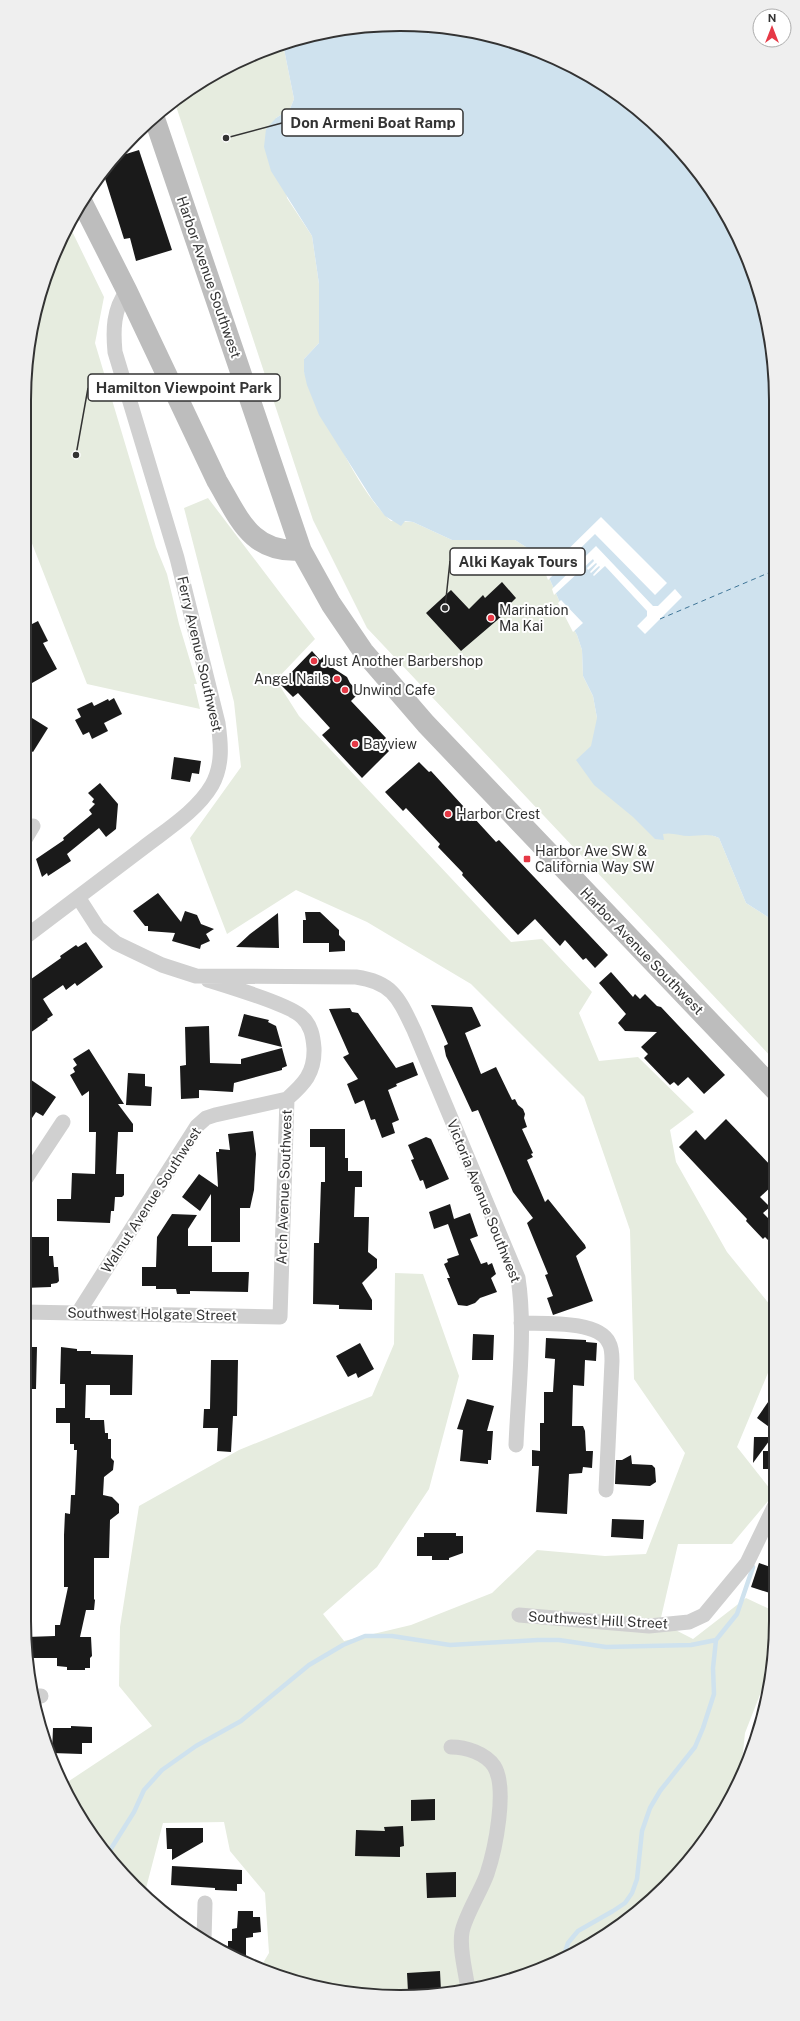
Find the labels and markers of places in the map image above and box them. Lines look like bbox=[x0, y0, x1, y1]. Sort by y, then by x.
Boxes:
callout: Don Armeni Boat Ramp bbox=[282, 109, 463, 136]
callout: Hamilton Viewpoint Park bbox=[88, 374, 280, 401]
callout: Alki Kayak Tours bbox=[450, 548, 585, 575]
place label: Marination Ma Kai bbox=[499, 602, 569, 634]
marker: Marination Ma Kai bbox=[486, 613, 496, 623]
place label: Just Another Barbershop bbox=[322, 653, 483, 669]
marker: Just Another Barbershop bbox=[309, 656, 319, 666]
place label: Angel Nails bbox=[254, 671, 329, 687]
marker: Angel Nails bbox=[332, 674, 342, 684]
place label: Unwind Cafe bbox=[353, 682, 435, 698]
marker: Unwind Cafe bbox=[340, 685, 350, 695]
place label: Bayview bbox=[363, 736, 417, 752]
marker: Bayview bbox=[350, 739, 360, 749]
place label: Harbor Crest bbox=[456, 806, 540, 822]
marker: Harbor Crest bbox=[443, 809, 453, 819]
place label: Harbor Ave SW & California Way SW bbox=[535, 843, 655, 875]
marker: Harbor Ave SW & California Way SW bbox=[522, 854, 532, 864]

